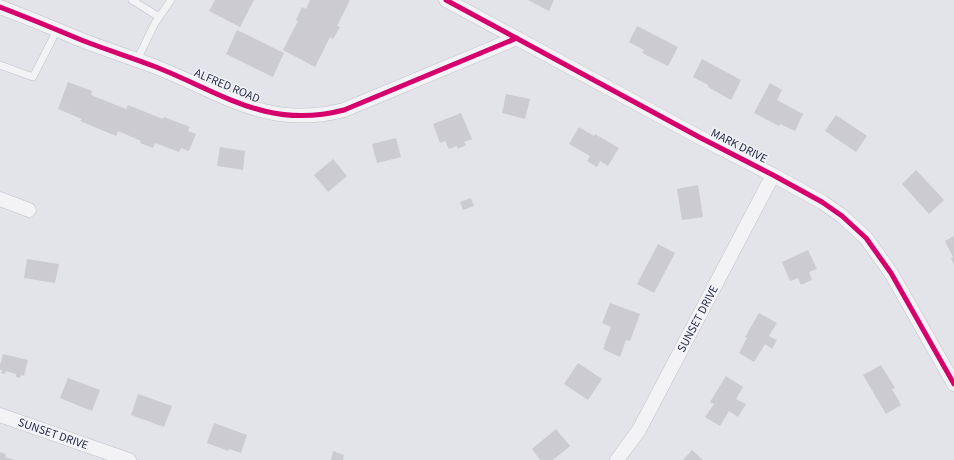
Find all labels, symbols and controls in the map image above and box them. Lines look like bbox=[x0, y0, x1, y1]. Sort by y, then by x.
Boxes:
street label: ALFRED ROAD bbox=[192, 65, 262, 107]
street label: MARK DRIVE bbox=[708, 125, 770, 167]
street label: SUNSET DRIVE bbox=[673, 283, 723, 355]
street label: SUNSET DRIVE bbox=[16, 414, 90, 454]

